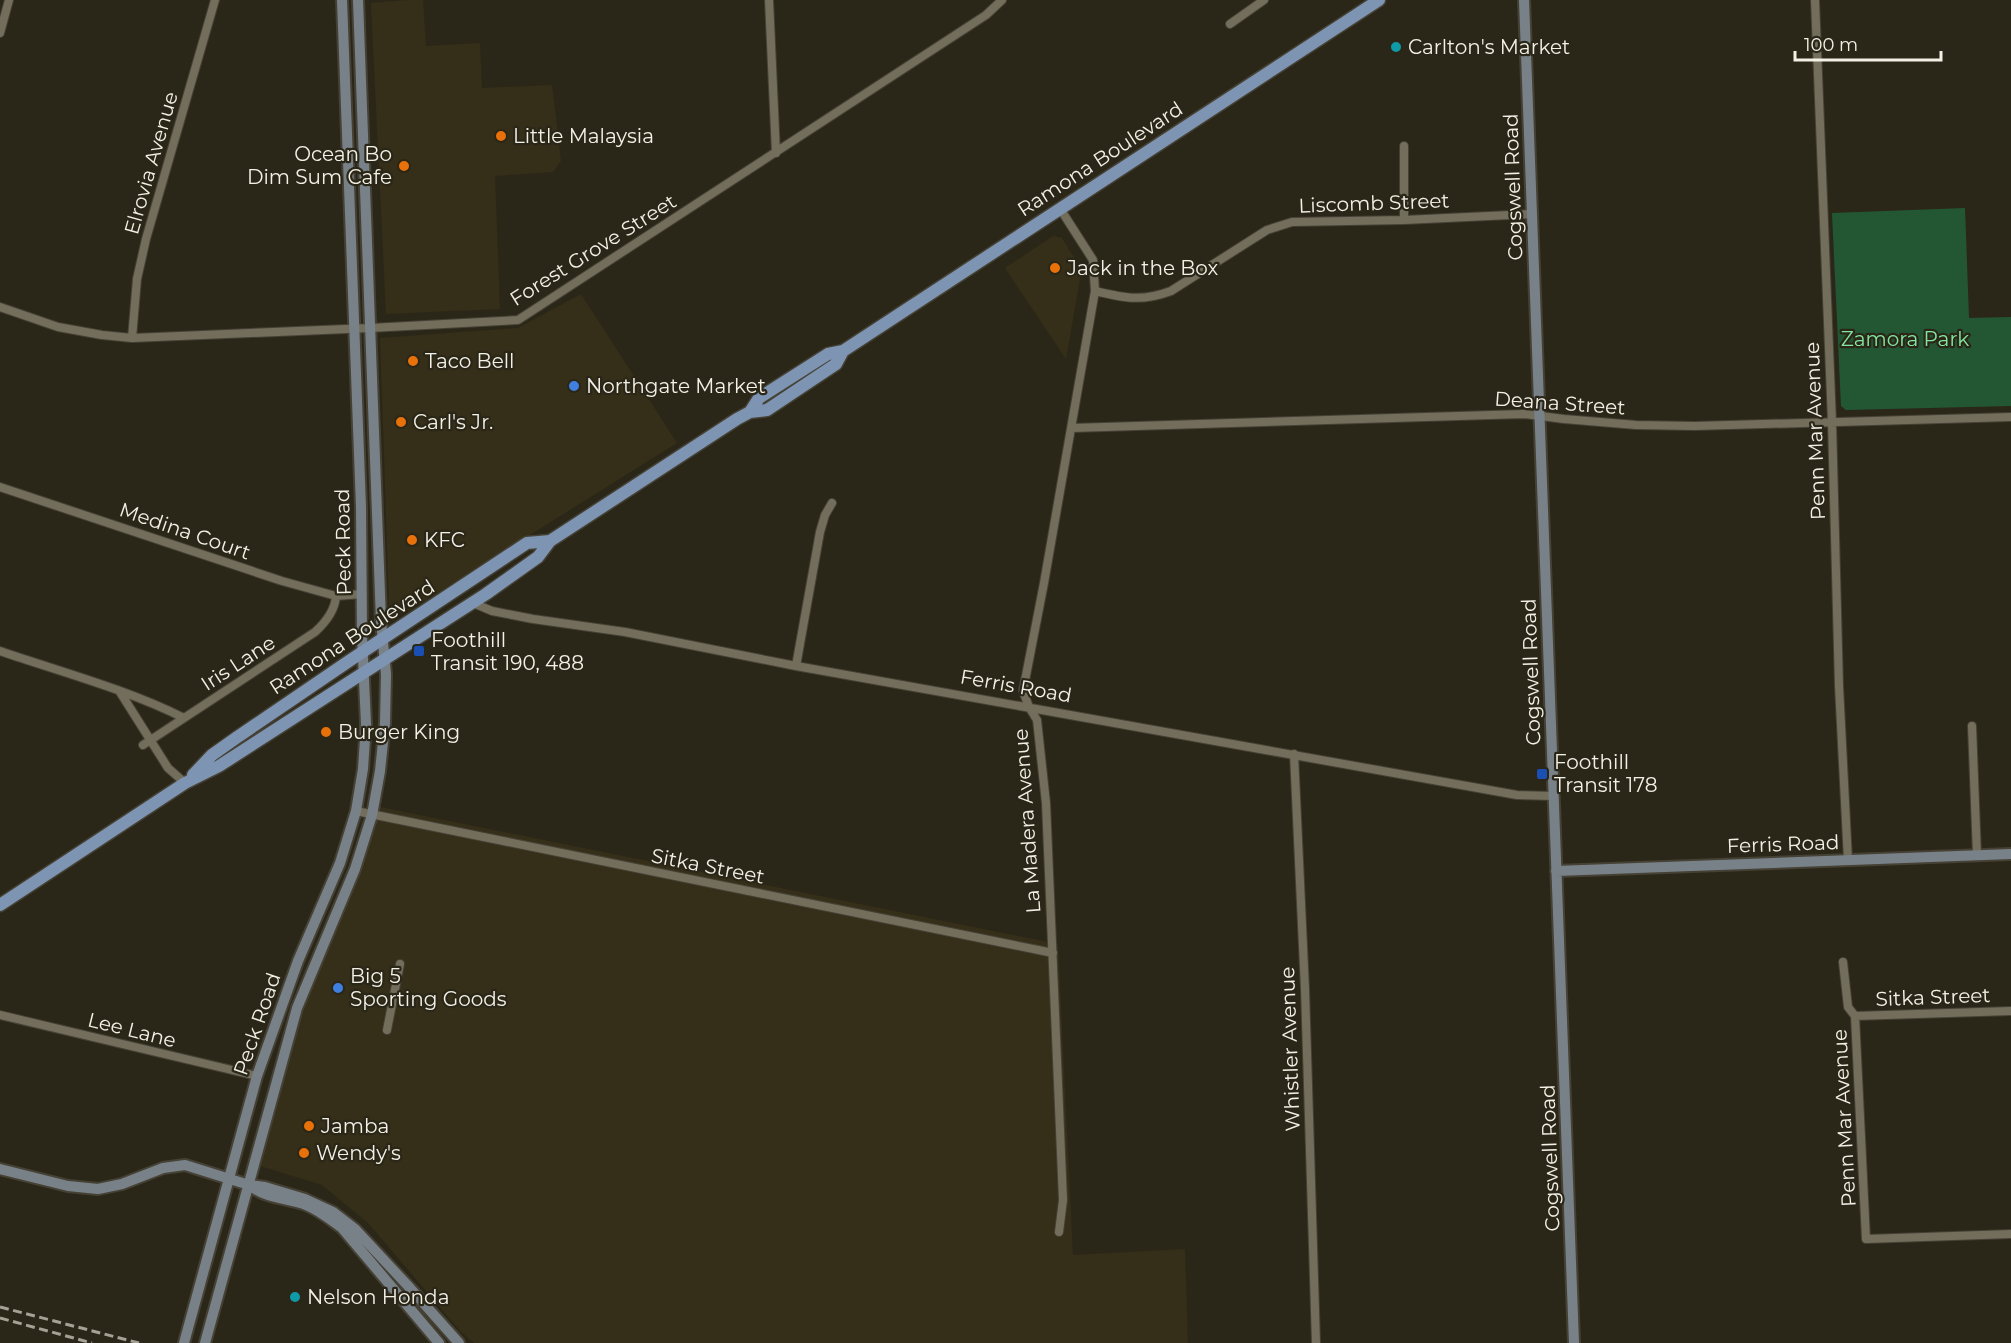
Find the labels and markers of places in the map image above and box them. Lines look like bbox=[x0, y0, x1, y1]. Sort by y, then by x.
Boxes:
place label: Carlton's Market bbox=[1408, 35, 1570, 59]
marker: Carlton's Market bbox=[1389, 40, 1403, 54]
place label: Little Malaysia bbox=[513, 124, 654, 148]
marker: Little Malaysia bbox=[494, 129, 508, 143]
place label: Ocean Bo Dim Sum Cafe bbox=[247, 142, 392, 189]
marker: Ocean Bo Dim Sum Cafe bbox=[397, 159, 411, 173]
place label: Jack in the Box bbox=[1066, 256, 1219, 280]
marker: Jack in the Box bbox=[1048, 261, 1062, 275]
place label: Taco Bell bbox=[425, 349, 515, 373]
marker: Taco Bell bbox=[406, 354, 420, 368]
place label: Northgate Market bbox=[586, 374, 766, 398]
marker: Northgate Market bbox=[567, 379, 581, 393]
place label: Carl's Jr. bbox=[413, 410, 493, 434]
marker: Carl's Jr. bbox=[394, 415, 408, 429]
place label: KFC bbox=[424, 528, 465, 552]
marker: KFC bbox=[405, 533, 419, 547]
place label: Foothill Transit 190, 488 bbox=[431, 628, 584, 675]
marker: Foothill Transit 190, 488 bbox=[412, 644, 426, 658]
place label: Burger King bbox=[338, 720, 460, 744]
marker: Burger King bbox=[319, 725, 333, 739]
place label: Foothill Transit 178 bbox=[1554, 750, 1657, 797]
marker: Foothill Transit 178 bbox=[1535, 767, 1549, 781]
place label: Big 5 Sporting Goods bbox=[350, 964, 507, 1011]
marker: Big 5 Sporting Goods bbox=[331, 981, 345, 995]
place label: Jamba bbox=[320, 1114, 389, 1138]
marker: Jamba bbox=[302, 1119, 316, 1133]
place label: Wendy's bbox=[316, 1141, 401, 1165]
marker: Wendy's bbox=[297, 1146, 311, 1160]
place label: Nelson Honda bbox=[307, 1285, 449, 1309]
marker: Nelson Honda bbox=[288, 1290, 302, 1304]

